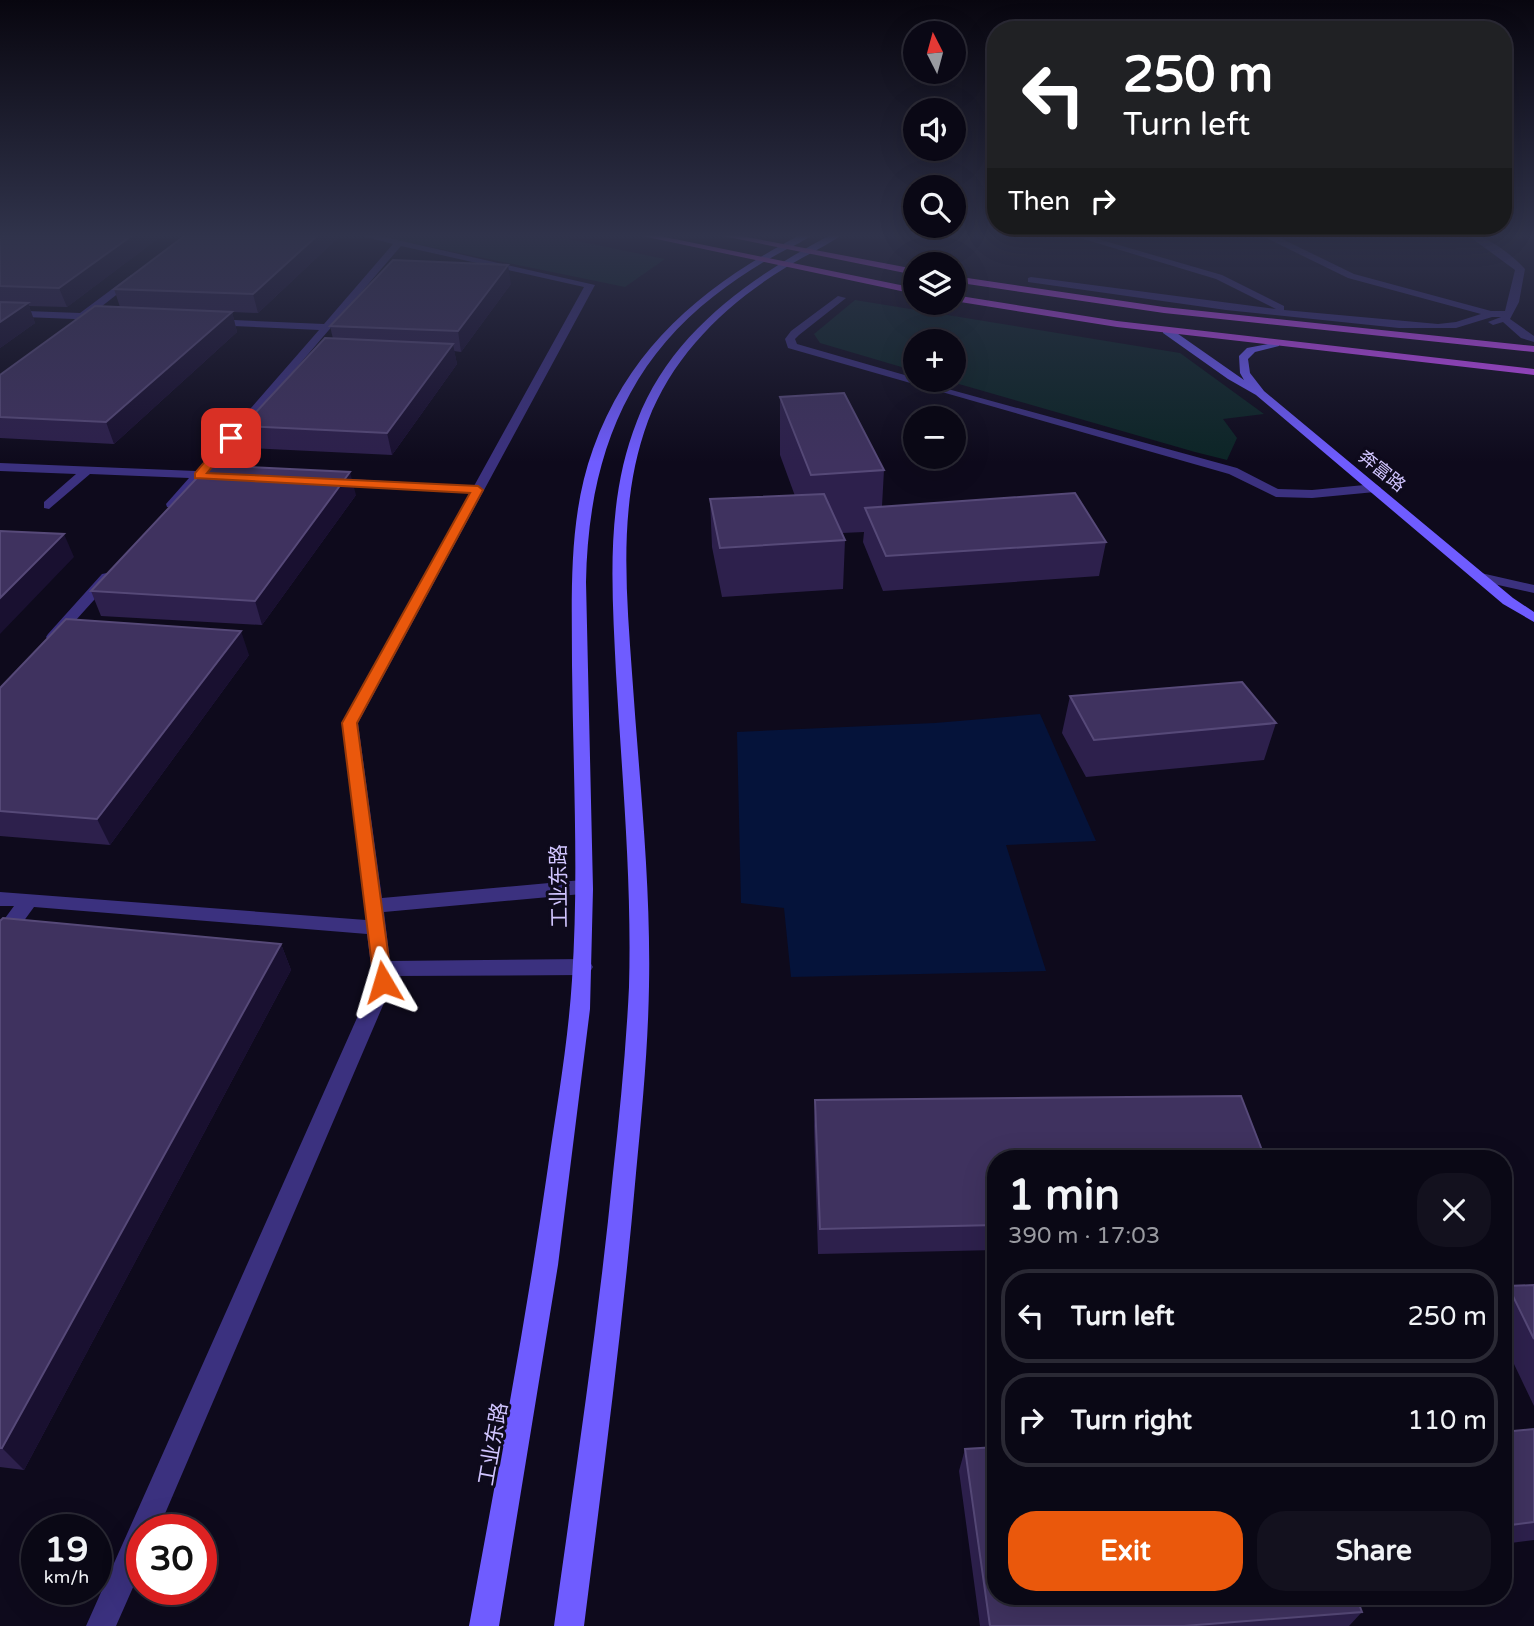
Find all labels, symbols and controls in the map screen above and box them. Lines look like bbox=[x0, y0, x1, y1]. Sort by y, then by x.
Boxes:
north arrow bbox=[903, 21, 966, 84]
map controls bbox=[903, 21, 966, 469]
text: 250 m bbox=[1123, 46, 1273, 105]
icon: left bbox=[1008, 49, 1099, 140]
button: sound bbox=[903, 98, 966, 161]
text: Turn left bbox=[1123, 106, 1250, 144]
button: search bbox=[903, 175, 966, 238]
icon: right bbox=[1084, 182, 1122, 220]
text: Then bbox=[1008, 186, 1070, 217]
button: layers bbox=[903, 252, 966, 315]
button: + bbox=[903, 329, 966, 392]
button: − bbox=[903, 406, 966, 469]
pin bbox=[201, 408, 261, 468]
icon: arrive bbox=[212, 419, 250, 457]
street label: 奔富路 bbox=[1354, 445, 1410, 497]
street label: 工业东路 bbox=[546, 844, 573, 928]
position arrow bbox=[346, 945, 420, 1019]
text: 1 min bbox=[1008, 1170, 1120, 1221]
button: close bbox=[1417, 1173, 1491, 1247]
text: 390 m · 17:03 bbox=[1008, 1222, 1160, 1250]
icon: left bbox=[1012, 1297, 1050, 1335]
text: Turn left bbox=[1071, 1301, 1174, 1332]
text: 250 m bbox=[1407, 1301, 1487, 1332]
street label: 工业东路 bbox=[474, 1401, 513, 1488]
icon: right bbox=[1012, 1401, 1050, 1439]
text: Turn right bbox=[1071, 1405, 1192, 1436]
text: 110 m bbox=[1407, 1405, 1487, 1436]
button: Exit bbox=[1008, 1511, 1243, 1591]
button: Share bbox=[1257, 1511, 1491, 1591]
speed limit sign: 30 bbox=[126, 1514, 217, 1605]
text: 19 bbox=[45, 1529, 88, 1571]
text: km/h bbox=[44, 1566, 89, 1588]

